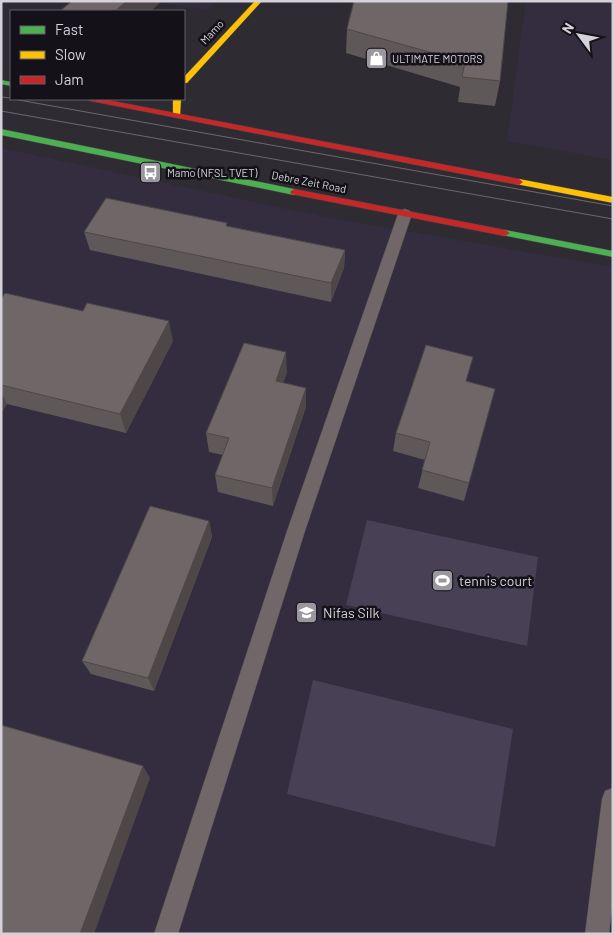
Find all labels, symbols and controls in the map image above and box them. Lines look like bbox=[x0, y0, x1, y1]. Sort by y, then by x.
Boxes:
legend bbox=[10, 10, 185, 100]
north arrow bbox=[554, 10, 604, 60]
street label: Mamo bbox=[197, 17, 226, 47]
text: N bbox=[558, 19, 577, 36]
text: Fast bbox=[55, 20, 83, 38]
text: Slow bbox=[55, 45, 86, 63]
shop icon: ULTIMATE MOTORS bbox=[364, 47, 388, 71]
place label: ULTIMATE MOTORS bbox=[392, 52, 483, 65]
text: Jam bbox=[55, 70, 84, 88]
bus stop icon: Mamo (NFSL TVET) bbox=[139, 161, 163, 185]
place label: Mamo (NFSL TVET) bbox=[167, 166, 257, 179]
street label: Debre Zeit Road bbox=[271, 168, 348, 195]
sports icon: tennis court bbox=[431, 569, 455, 593]
place label: tennis court bbox=[459, 572, 532, 589]
school or university icon: Nifas Silk bbox=[295, 601, 319, 625]
place label: Nifas Silk bbox=[323, 604, 379, 621]

